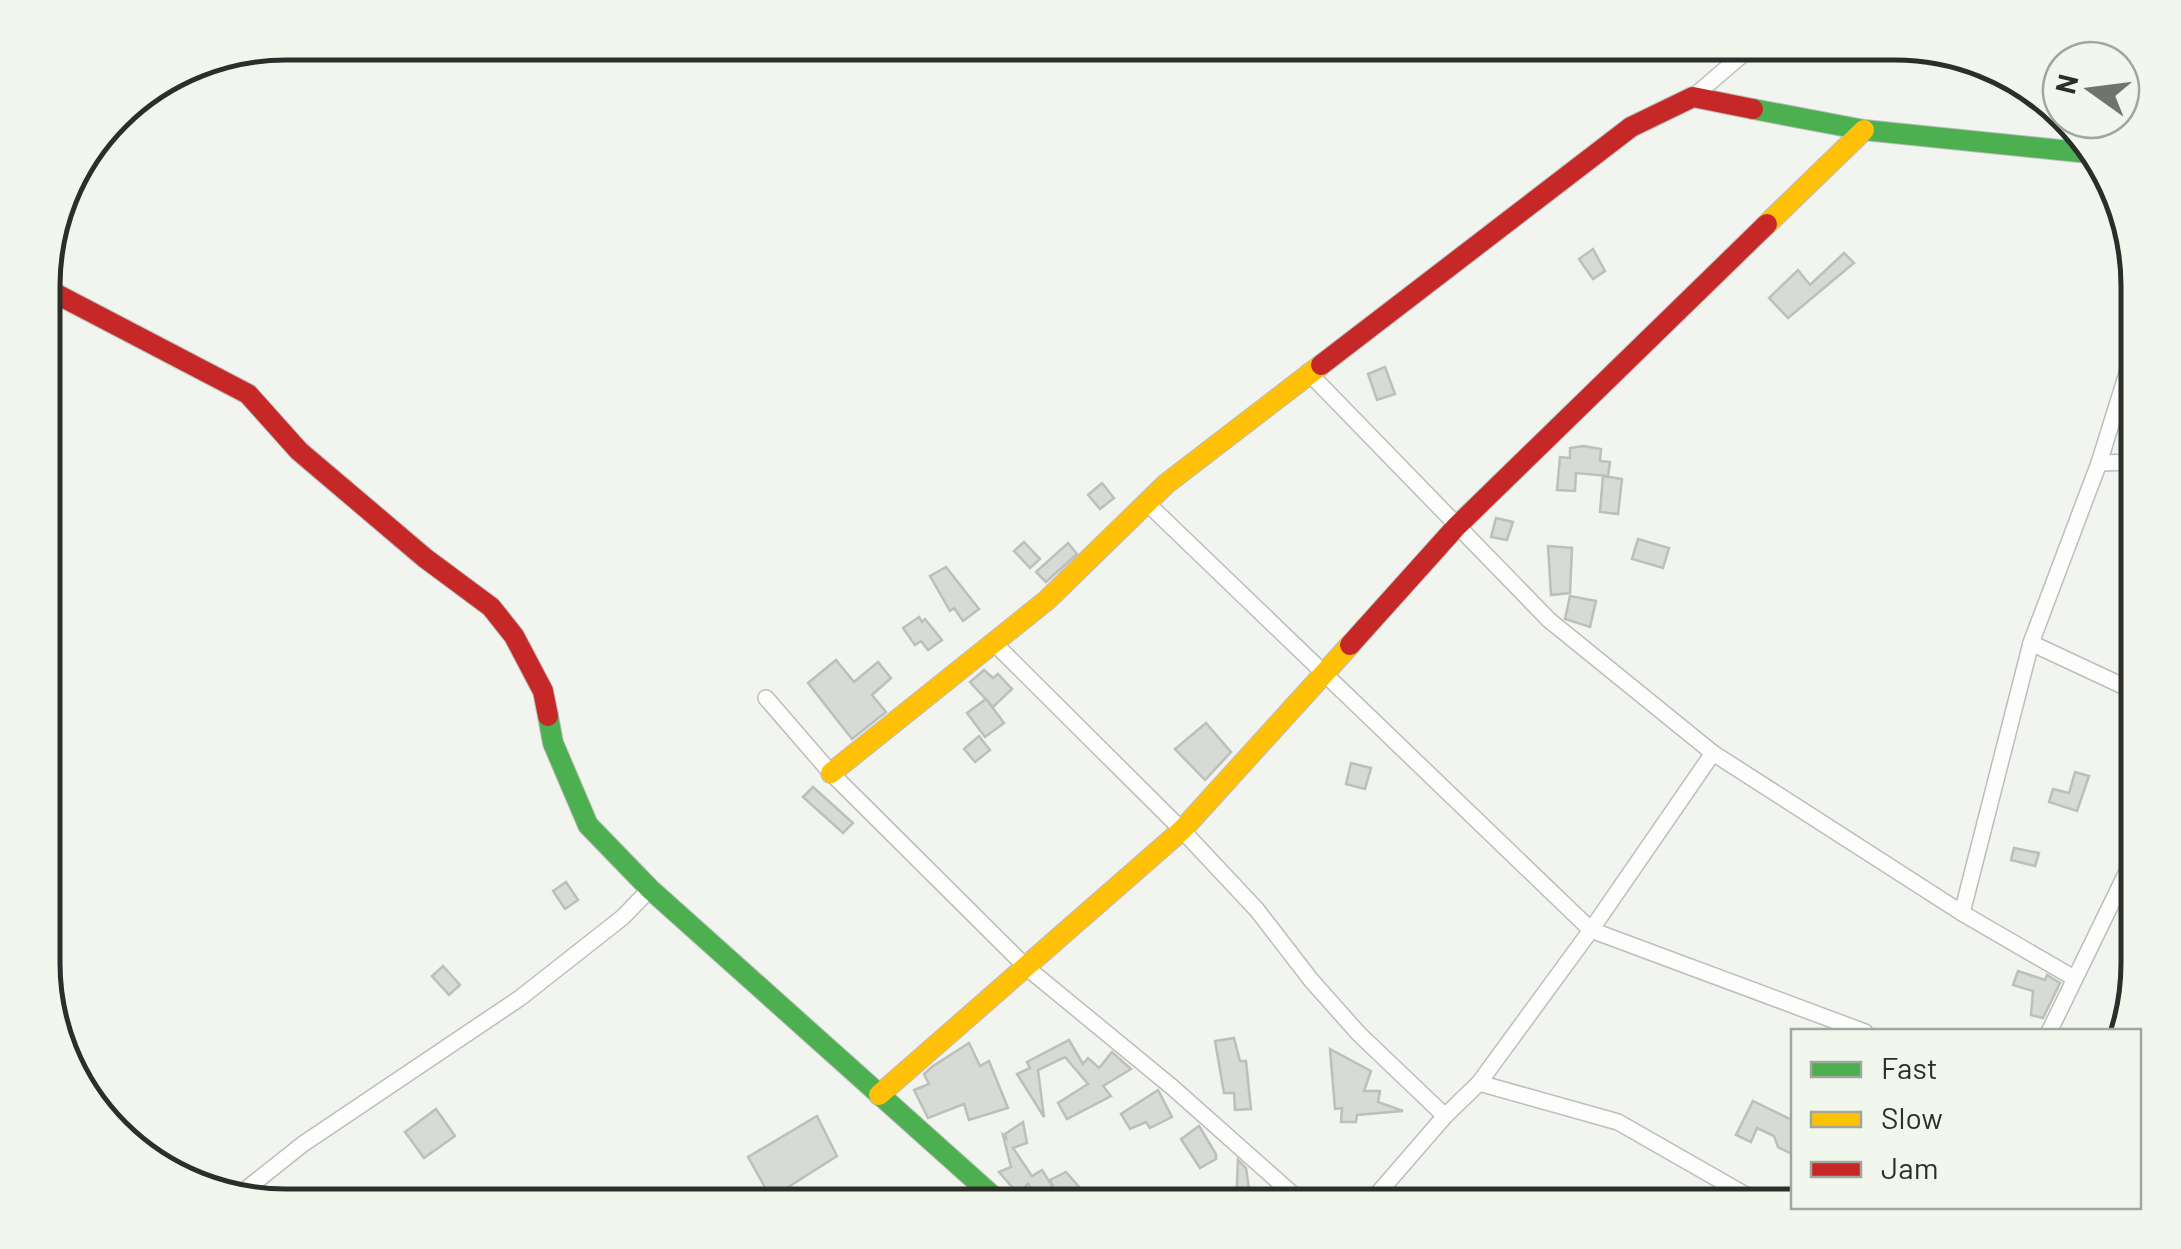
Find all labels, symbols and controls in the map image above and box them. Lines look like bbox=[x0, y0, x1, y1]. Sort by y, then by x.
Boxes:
north arrow bbox=[2041, 40, 2141, 140]
text: N bbox=[2047, 71, 2085, 97]
legend bbox=[1791, 1029, 2141, 1209]
text: Fast bbox=[1881, 1049, 1938, 1085]
text: Slow bbox=[1881, 1099, 1943, 1135]
text: Jam bbox=[1881, 1149, 1938, 1185]

